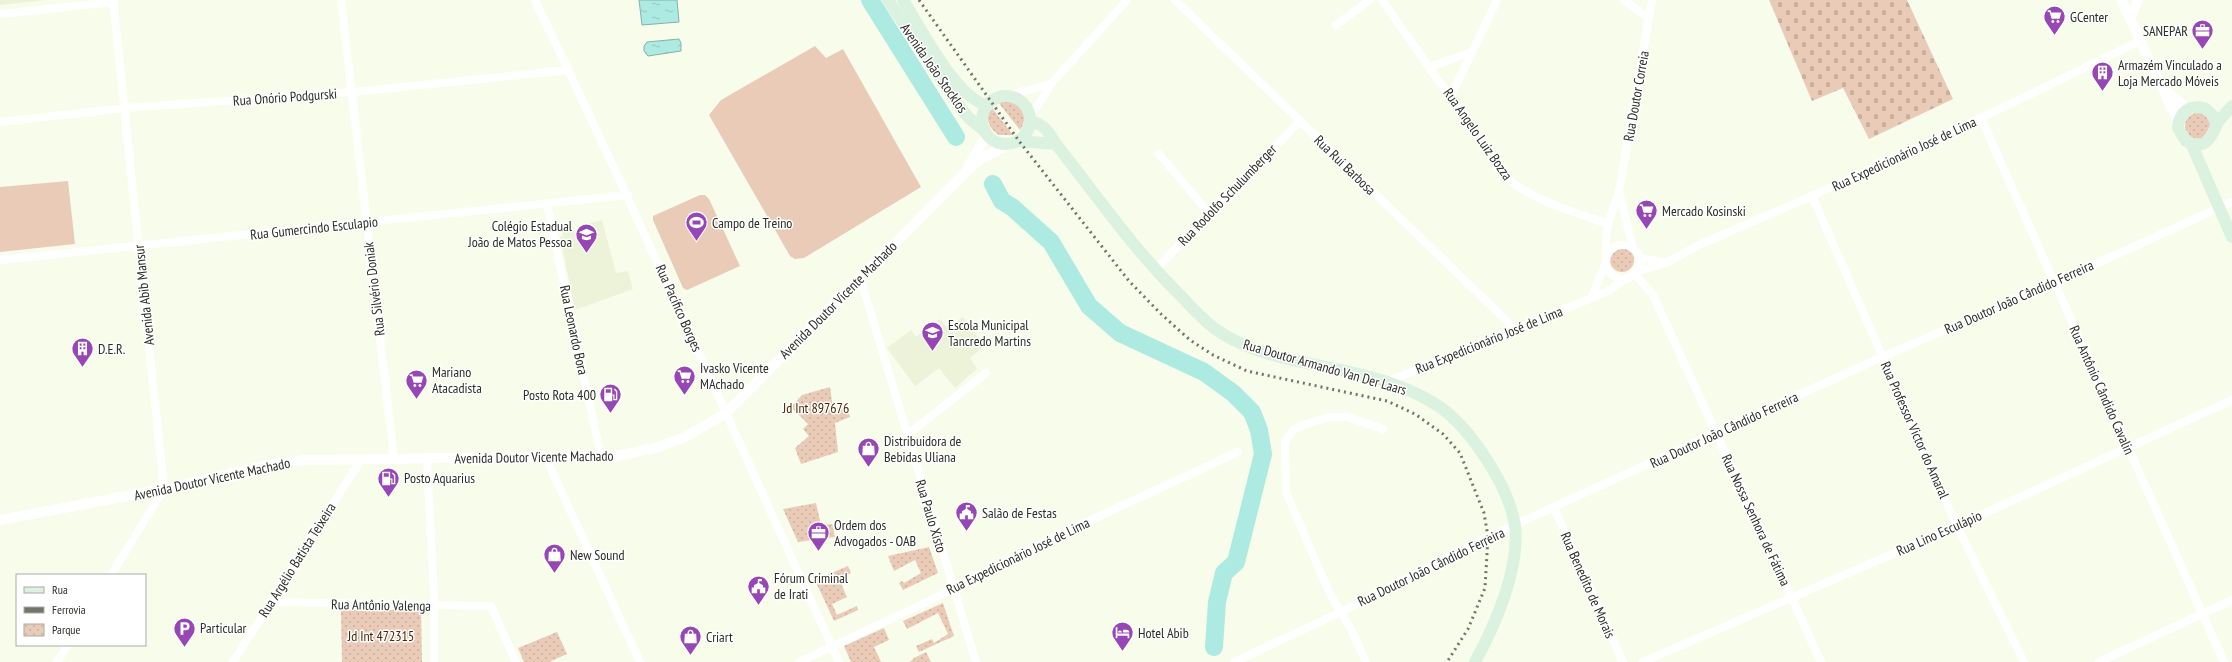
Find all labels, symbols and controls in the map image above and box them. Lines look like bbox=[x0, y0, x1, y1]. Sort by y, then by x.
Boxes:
supermarket icon: GCenter bbox=[2041, 4, 2067, 37]
place label: GCenter bbox=[2070, 8, 2108, 26]
office icon: SANEPAR bbox=[2190, 18, 2216, 51]
street label: Avenida João Stocklos bbox=[896, 20, 972, 117]
place label: SANEPAR bbox=[2143, 22, 2188, 40]
street label: Rua Doutor Correia bbox=[1619, 49, 1653, 143]
place label: Armazém Vinculado a Loja Mercado Móveis bbox=[2118, 56, 2222, 90]
building icon: Armazém Vinculado a Loja Mercado Móveis bbox=[2089, 60, 2115, 93]
street label: Rua Onório Podgurski bbox=[232, 84, 338, 110]
street label: Rua Angelo Luiz Bozza bbox=[1440, 84, 1516, 184]
street label: Rua Expedicionário José de Lima bbox=[1829, 113, 1979, 195]
street label: Rua Rui Barbosa bbox=[1310, 131, 1380, 199]
street label: Rua Rodolfo Schulumberger bbox=[1174, 140, 1280, 250]
supermarket icon: Mercado Kosinski bbox=[1633, 198, 1659, 231]
place label: Mercado Kosinski bbox=[1662, 202, 1746, 220]
sports icon: Campo de Treino bbox=[683, 210, 709, 243]
street label: Rua Gumercindo Esculapio bbox=[249, 212, 379, 244]
place label: Campo de Treino bbox=[712, 214, 792, 232]
place label: Colégio Estadual João de Matos Pessoa bbox=[467, 217, 573, 251]
school or university icon: Colégio Estadual João de Matos Pessoa bbox=[574, 221, 600, 254]
street label: Avenida Doutor Vicente Machado bbox=[775, 237, 901, 363]
street label: Rua Silvério Doniak bbox=[359, 241, 389, 337]
street label: Avenida Abib Mansur bbox=[130, 244, 158, 346]
street label: Rua Doutor João Cândido Ferreira bbox=[1942, 256, 2096, 338]
street label: Rua Pacífico Borges bbox=[652, 261, 706, 355]
street label: Rua Leonardo Bora bbox=[556, 284, 592, 376]
street label: Rua Expedicionário José de Lima bbox=[1413, 302, 1565, 378]
place label: Escola Municipal Tancredo Martins bbox=[948, 316, 1031, 350]
school or university icon: Escola Municipal Tancredo Martins bbox=[920, 320, 946, 353]
street label: Rua Antônio Cândido Cavalin bbox=[2065, 323, 2139, 457]
street label: Rua Doutor Armando Van Der Laars bbox=[1241, 335, 1409, 399]
building icon: D.E.R. bbox=[69, 336, 95, 369]
place label: D.E.R. bbox=[98, 340, 125, 358]
place label: Ivasko Vicente MAchado bbox=[700, 359, 769, 393]
street label: Rua Professor Victor do Amaral bbox=[1877, 359, 1954, 502]
place label: Mariano Atacadista bbox=[432, 363, 482, 397]
supermarket icon: Ivasko Vicente MAchado bbox=[671, 363, 697, 396]
supermarket icon: Mariano Atacadista bbox=[403, 367, 429, 400]
fuel station icon: Posto Rota 400 bbox=[598, 382, 624, 415]
place label: Posto Rota 400 bbox=[523, 386, 596, 404]
street label: Rua Doutor João Cândido Ferreira bbox=[1647, 388, 1801, 472]
park label: Jd Int 897676 bbox=[782, 399, 849, 417]
place label: Distribuidora de Bebidas Uliana bbox=[884, 432, 962, 466]
shop icon: Distribuidora de Bebidas Uliana bbox=[856, 436, 882, 469]
street label: Avenida Doutor Vicente Machado bbox=[454, 447, 614, 467]
street label: Rua Nossa Senhora de Fátima bbox=[1718, 451, 1794, 589]
street label: Avenida Doutor Vicente Machado bbox=[132, 454, 292, 504]
fuel station icon: Posto Aquarius bbox=[375, 465, 401, 498]
place label: Posto Aquarius bbox=[404, 469, 475, 487]
street label: Rua Paulo Xisto bbox=[911, 477, 951, 555]
street label: Rua Argélio Batista Teixeira bbox=[254, 499, 340, 621]
public building icon: Salão de Festas bbox=[954, 500, 980, 533]
place label: Salão de Festas bbox=[982, 504, 1057, 522]
street label: Rua Lino Esculápio bbox=[1894, 506, 1984, 560]
street label: Rua Expedicionário José de Lima bbox=[943, 513, 1093, 599]
place label: Ordem dos Advogados - OAB bbox=[834, 516, 916, 550]
office icon: Ordem dos Advogados - OAB bbox=[805, 520, 831, 553]
street label: Rua Doutor João Cândido Ferreira bbox=[1355, 524, 1507, 610]
street label: Rua Benedito de Morais bbox=[1556, 529, 1620, 641]
shop icon: New Sound bbox=[541, 542, 567, 575]
place label: New Sound bbox=[570, 546, 625, 564]
place label: Fórum Criminal de Irati bbox=[774, 569, 849, 603]
public building icon: Fórum Criminal de Irati bbox=[745, 573, 771, 606]
legend bbox=[16, 574, 146, 646]
text: Rua bbox=[52, 582, 68, 597]
street label: Rua Antônio Valenga bbox=[331, 595, 431, 615]
text: Ferrovia bbox=[52, 602, 86, 617]
parking icon: Particular bbox=[171, 615, 197, 648]
place label: Particular bbox=[200, 619, 247, 637]
hotel icon: Hotel Abib bbox=[1109, 620, 1135, 653]
text: Parque bbox=[52, 622, 81, 637]
shop icon: Criart bbox=[678, 624, 704, 657]
place label: Hotel Abib bbox=[1138, 624, 1189, 642]
park label: Jd Int 472315 bbox=[347, 627, 414, 645]
place label: Criart bbox=[706, 628, 733, 646]

